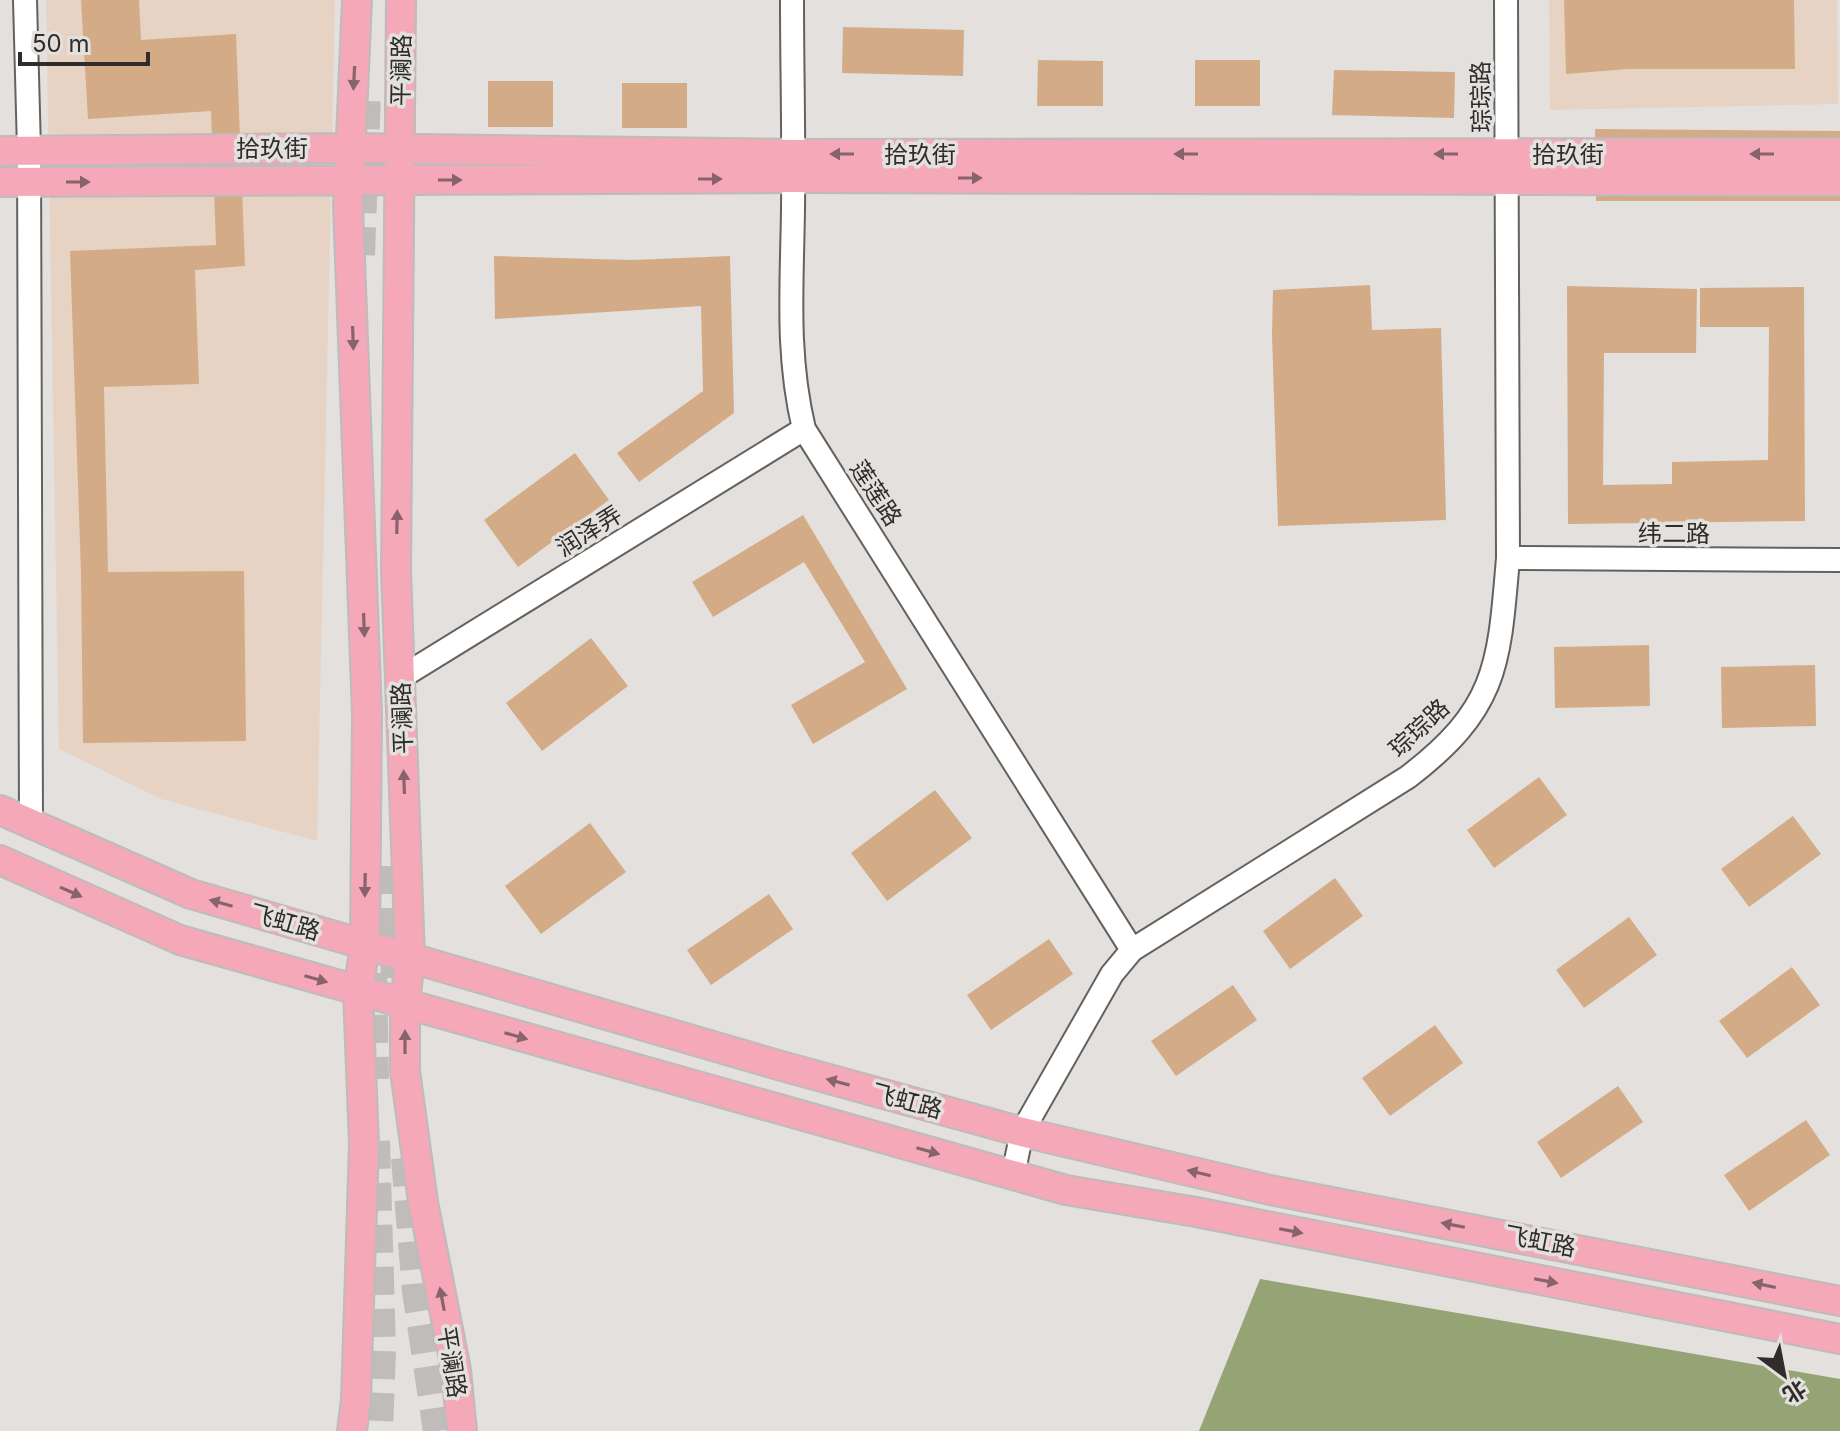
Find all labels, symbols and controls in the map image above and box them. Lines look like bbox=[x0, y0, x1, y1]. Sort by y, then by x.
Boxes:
scale bar bbox=[20, 16, 148, 66]
text: 50 m bbox=[32, 29, 90, 58]
street label: 平澜路 bbox=[386, 34, 416, 106]
street label: 琮琮路 bbox=[1466, 61, 1496, 133]
one-way arrow bbox=[347, 66, 360, 91]
street label: 拾玖街 bbox=[236, 134, 308, 163]
street label: 拾玖街 bbox=[884, 140, 956, 169]
street label: 拾玖街 bbox=[1532, 140, 1604, 169]
one-way arrow bbox=[829, 148, 854, 160]
one-way arrow bbox=[1173, 148, 1198, 160]
one-way arrow bbox=[1433, 148, 1458, 160]
one-way arrow bbox=[1749, 148, 1774, 160]
one-way arrow bbox=[698, 172, 723, 185]
one-way arrow bbox=[958, 172, 983, 184]
one-way arrow bbox=[438, 174, 463, 186]
one-way arrow bbox=[66, 176, 91, 188]
one-way arrow bbox=[346, 326, 359, 351]
street label: 莲莲路 bbox=[844, 455, 908, 531]
street label: 润泽弄 bbox=[551, 500, 627, 562]
one-way arrow bbox=[391, 509, 403, 534]
street label: 纬二路 bbox=[1638, 519, 1710, 548]
one-way arrow bbox=[357, 613, 370, 638]
street label: 平澜路 bbox=[386, 682, 418, 754]
street label: 琮琮路 bbox=[1383, 693, 1455, 763]
one-way arrow bbox=[398, 769, 411, 794]
one-way arrow bbox=[359, 873, 372, 898]
one-way arrow bbox=[60, 885, 83, 899]
one-way arrow bbox=[209, 896, 233, 909]
street label: 飞虹路 bbox=[246, 898, 324, 946]
one-way arrow bbox=[304, 973, 328, 986]
one-way arrow bbox=[399, 1029, 411, 1054]
one-way arrow bbox=[504, 1030, 529, 1042]
one-way arrow bbox=[826, 1075, 851, 1087]
street label: 飞虹路 bbox=[868, 1078, 946, 1124]
one-way arrow bbox=[916, 1146, 941, 1158]
one-way arrow bbox=[1186, 1167, 1211, 1179]
one-way arrow bbox=[1441, 1218, 1466, 1231]
street label: 飞虹路 bbox=[1502, 1220, 1578, 1262]
one-way arrow bbox=[1279, 1225, 1304, 1238]
one-way arrow bbox=[1534, 1276, 1559, 1288]
one-way arrow bbox=[1751, 1278, 1776, 1291]
one-way arrow bbox=[435, 1286, 447, 1311]
street label: 平澜路 bbox=[432, 1324, 472, 1400]
north arrow bbox=[1744, 1335, 1824, 1415]
text: 北 bbox=[1778, 1375, 1811, 1409]

